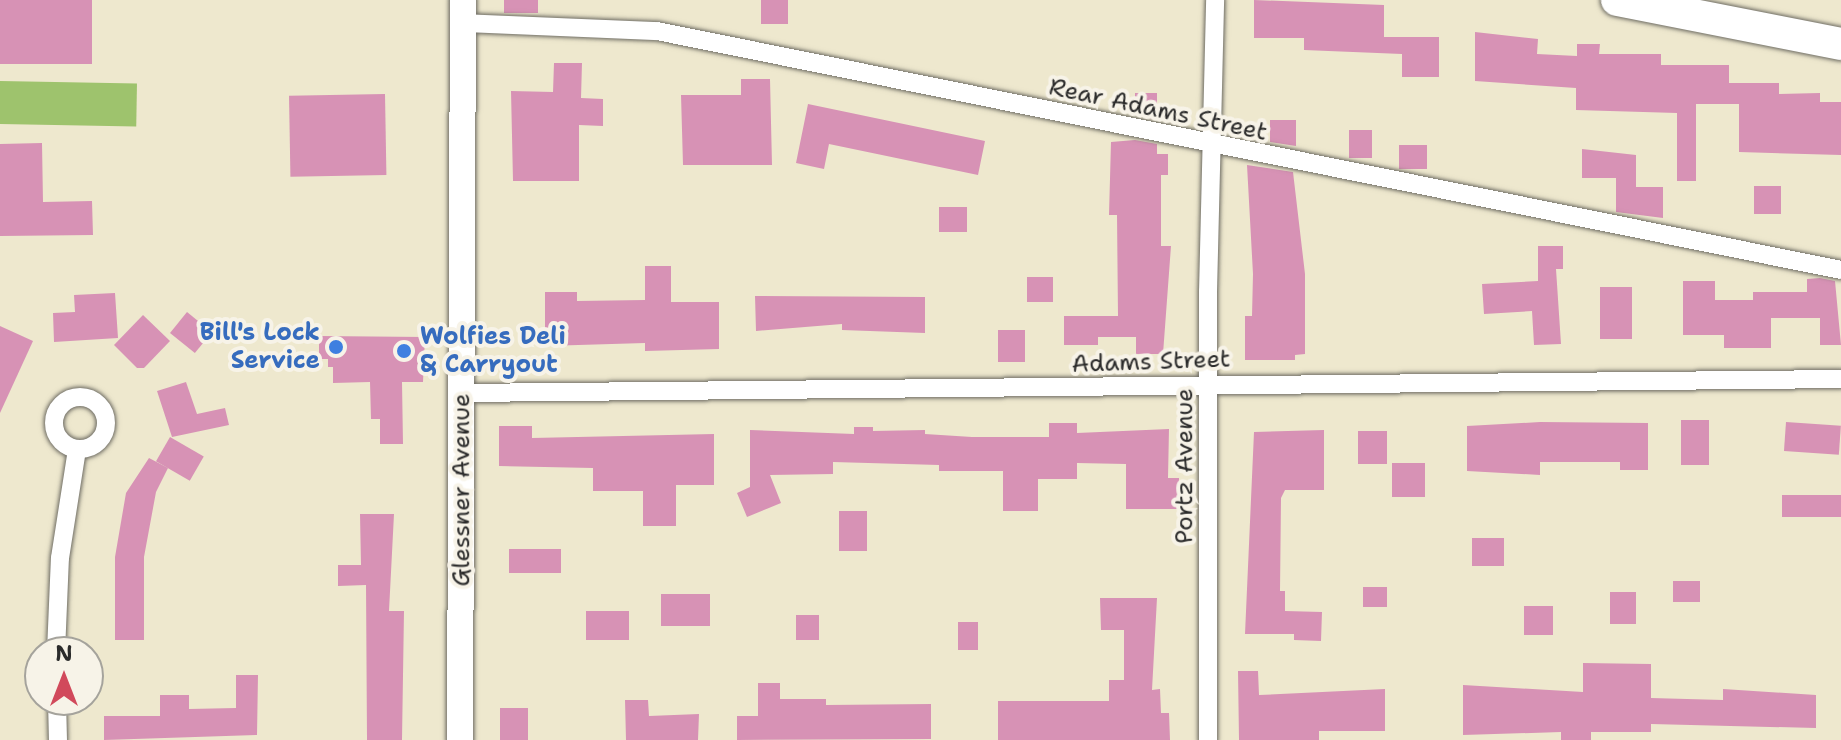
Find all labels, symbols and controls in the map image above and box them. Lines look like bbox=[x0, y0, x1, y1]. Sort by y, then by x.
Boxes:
street label: Rear Adams Street bbox=[1046, 73, 1270, 147]
place label: Bill's Lock Service bbox=[200, 319, 320, 375]
place label: Wolfies Deli & Carryout bbox=[420, 323, 566, 379]
marker: Bill's Lock Service bbox=[327, 338, 345, 356]
marker: Wolfies Deli & Carryout bbox=[395, 342, 413, 360]
street label: Adams Street bbox=[1071, 345, 1231, 379]
street label: Portz Avenue bbox=[1171, 388, 1199, 544]
street label: Glessner Avenue bbox=[448, 393, 476, 587]
north arrow bbox=[24, 636, 104, 716]
text: N bbox=[55, 639, 73, 668]

